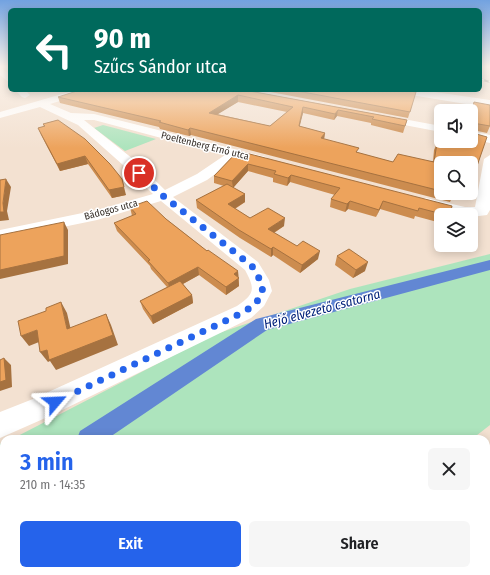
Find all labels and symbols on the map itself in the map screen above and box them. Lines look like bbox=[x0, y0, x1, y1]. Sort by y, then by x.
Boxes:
street label: Poeltenberg Ernő utca bbox=[160, 128, 251, 163]
pin bbox=[122, 156, 156, 190]
street label: Bádogos utca bbox=[83, 197, 139, 223]
water label: Hejő elvezető csatorna bbox=[262, 286, 382, 332]
position arrow bbox=[34, 381, 76, 423]

